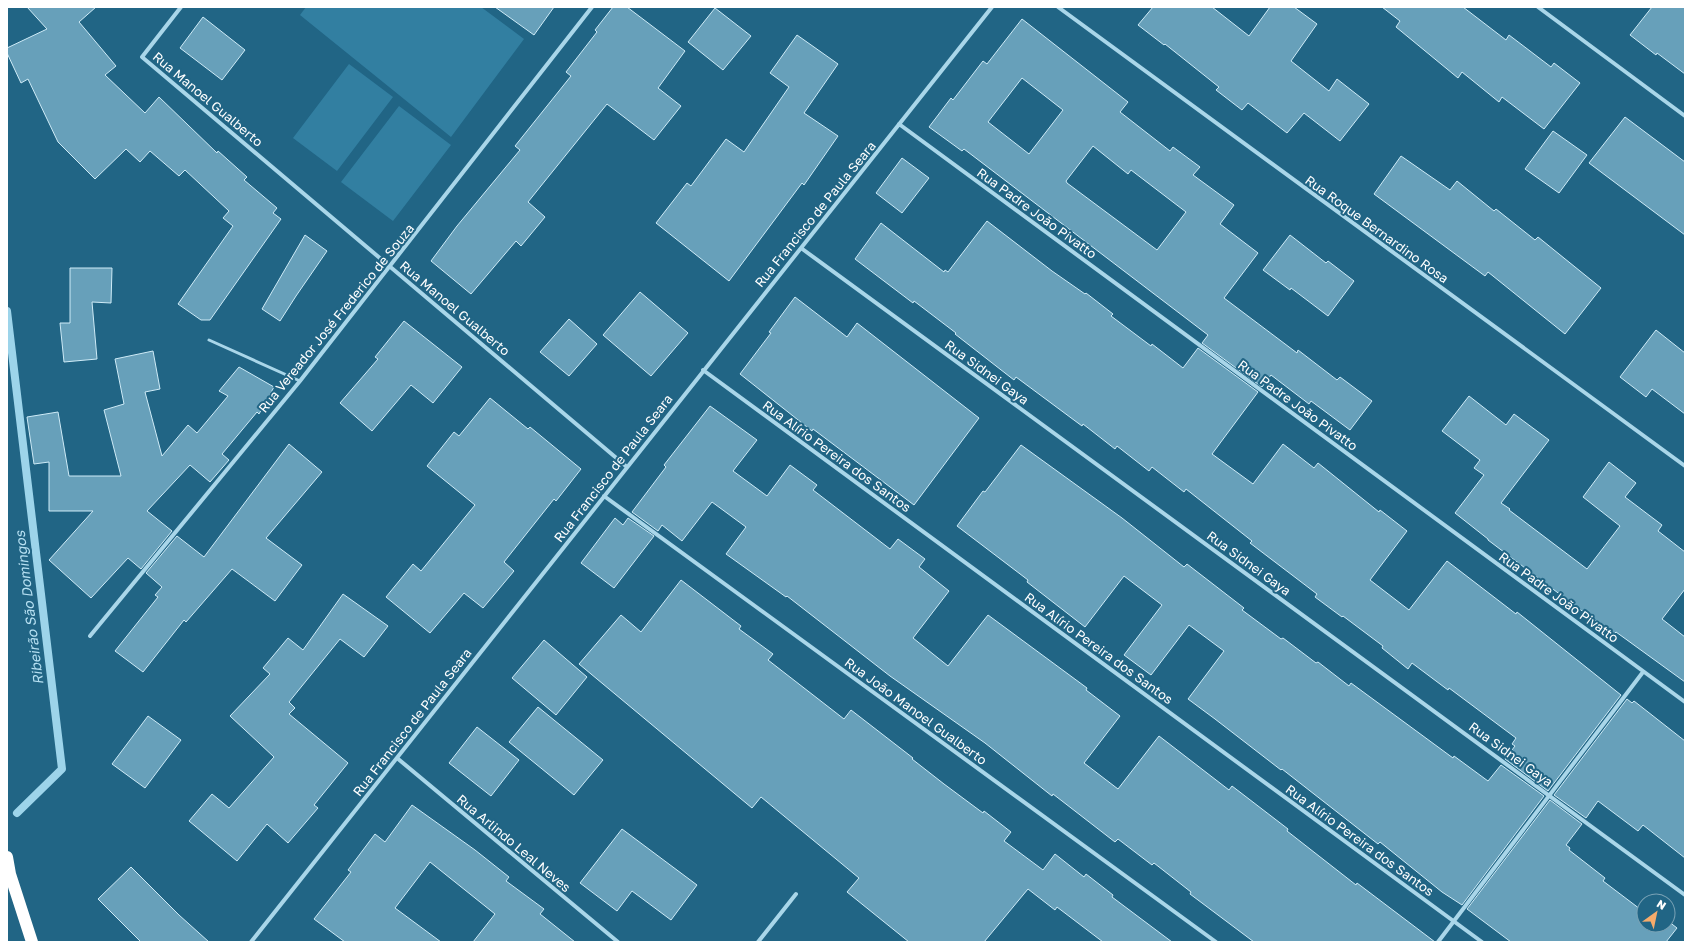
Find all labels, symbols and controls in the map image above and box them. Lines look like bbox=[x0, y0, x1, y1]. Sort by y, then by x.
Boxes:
street label: Rua Manoel Gualberto bbox=[150, 48, 266, 150]
street label: Rua Francisco de Paula Seara bbox=[751, 138, 879, 290]
street label: Rua Padre João Pivatto bbox=[974, 164, 1100, 262]
street label: Rua Roque Bernardino Rosa bbox=[1302, 172, 1452, 286]
street label: Rua Vereador José Frederico de Souza bbox=[255, 220, 417, 416]
street label: Rua Manoel Gualberto bbox=[397, 257, 513, 359]
street label: Rua Sidnei Gaya bbox=[942, 336, 1032, 408]
street label: Rua Padre João Pivatto bbox=[1235, 356, 1361, 454]
street label: Rua Francisco de Paula Seara bbox=[550, 391, 676, 545]
street label: Rua Alírio Pereira dos Santos bbox=[760, 397, 914, 515]
street label: Rua Sidnei Gaya bbox=[1204, 527, 1294, 599]
water label: Ribeirão São Domingos bbox=[11, 530, 46, 686]
street label: Rua Padre João Pivatto bbox=[1496, 548, 1622, 646]
street label: Rua Alírio Pereira dos Santos bbox=[1022, 589, 1176, 707]
street label: Rua Francisco de Paula Seara bbox=[349, 645, 475, 799]
street label: Rua João Manoel Gualberto bbox=[842, 654, 990, 768]
street label: Rua Sidnei Gaya bbox=[1466, 718, 1556, 790]
street label: Rua Alírio Pereira dos Santos bbox=[1283, 781, 1437, 899]
street label: Rua Arlindo Leal Neves bbox=[454, 791, 574, 895]
north arrow bbox=[1636, 893, 1676, 933]
text: N bbox=[1655, 896, 1669, 912]

